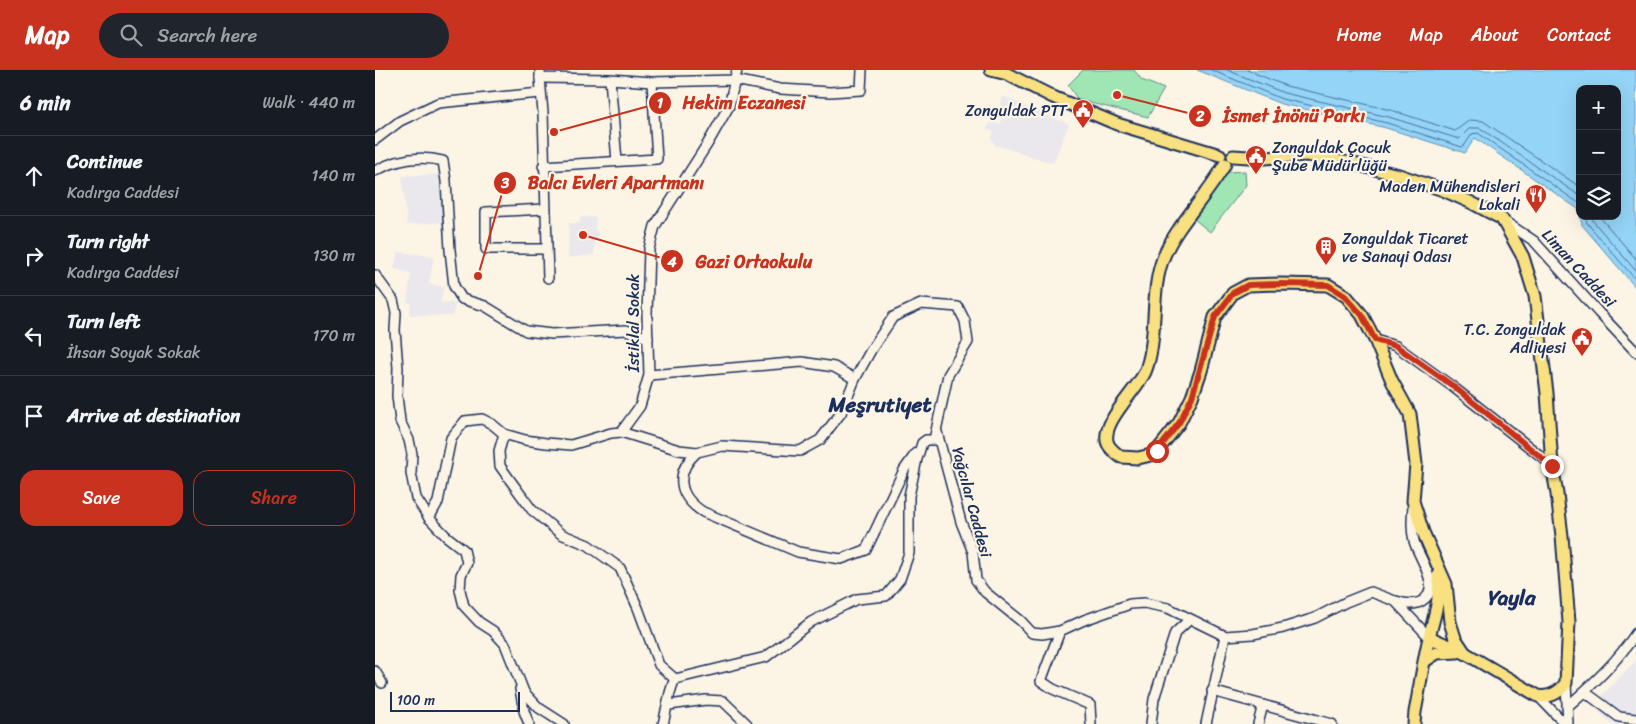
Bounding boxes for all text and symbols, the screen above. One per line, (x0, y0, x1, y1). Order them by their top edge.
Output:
search box (99, 13, 449, 58)
text: Map (25, 14, 69, 56)
text: Search here (157, 19, 257, 52)
text: Home (1337, 19, 1382, 51)
text: Map (1410, 19, 1443, 51)
text: About (1471, 19, 1519, 51)
text: Contact (1547, 19, 1611, 51)
icon: search (117, 21, 145, 49)
text: 6 min (20, 84, 71, 122)
map controls (1576, 85, 1621, 220)
button: + (1576, 85, 1621, 130)
callout: Hekim Eczanesi (647, 86, 816, 119)
text: Hekim Eczanesi (682, 87, 806, 119)
text: Walk · 440 m (262, 88, 355, 117)
text: 1 (657, 90, 664, 116)
place label: Zonguldak PTT (965, 96, 1068, 125)
public building icon: Zonguldak PTT (1071, 98, 1095, 129)
callout: İsmet İnönü Parkı (1187, 100, 1375, 133)
text: İsmet İnönü Parkı (1222, 100, 1365, 132)
text: 2 (1195, 103, 1205, 129)
button: − (1576, 130, 1621, 175)
place label: Zonguldak Çocuk Şube Müdürlüğü (1272, 133, 1391, 180)
public building icon: Zonguldak Çocuk Şube Müdürlüğü (1244, 144, 1268, 175)
text: Continue (67, 145, 143, 178)
text: 140 m (312, 161, 355, 190)
icon: ahead (20, 162, 48, 190)
callout: Balcı Evleri Apartmanı (493, 166, 714, 199)
text: Balcı Evleri Apartmanı (528, 167, 704, 199)
text: 3 (500, 170, 510, 196)
place label: Maden Mühendisleri Lokali (1379, 172, 1521, 219)
button: layers (1576, 175, 1621, 220)
text: Kadırga Caddesi (67, 178, 179, 207)
restaurant icon: Maden Mühendisleri Lokali (1524, 183, 1548, 214)
street label: Liman Caddesi (1534, 222, 1624, 315)
place label: Zonguldak Ticaret ve Sanayi Odası (1342, 224, 1468, 271)
text: Turn right (67, 225, 149, 258)
building icon: Zonguldak Ticaret ve Sanayi Odası (1314, 235, 1338, 266)
text: 130 m (313, 241, 355, 270)
icon: right (20, 242, 48, 270)
callout: Gazi Ortaokulu (660, 245, 822, 278)
text: Gazi Ortaokulu (695, 246, 813, 278)
text: 4 (666, 249, 677, 275)
text: Kadırga Caddesi (67, 258, 179, 287)
street label: İstiklal Sokak (619, 274, 648, 373)
text: Turn left (67, 305, 140, 338)
place label: T.C. Zonguldak Adliyesi (1464, 315, 1567, 362)
text: 170 m (312, 321, 355, 350)
icon: left (20, 322, 48, 350)
public building icon: T.C. Zonguldak Adliyesi (1570, 326, 1594, 357)
text: İhsan Soyak Sokak (67, 338, 200, 367)
district label: Meşrutiyet (827, 386, 932, 424)
text: Arrive at destination (67, 399, 240, 432)
icon: arrive (20, 402, 48, 430)
route start (1146, 440, 1169, 463)
street label: Yağcılar Caddesi (943, 444, 1001, 561)
route end (1541, 455, 1564, 478)
button: Save (20, 470, 183, 526)
button: Share (193, 470, 355, 526)
district label: Yayla (1488, 579, 1537, 617)
text: 100 m (397, 688, 435, 713)
scale bar (390, 689, 520, 712)

